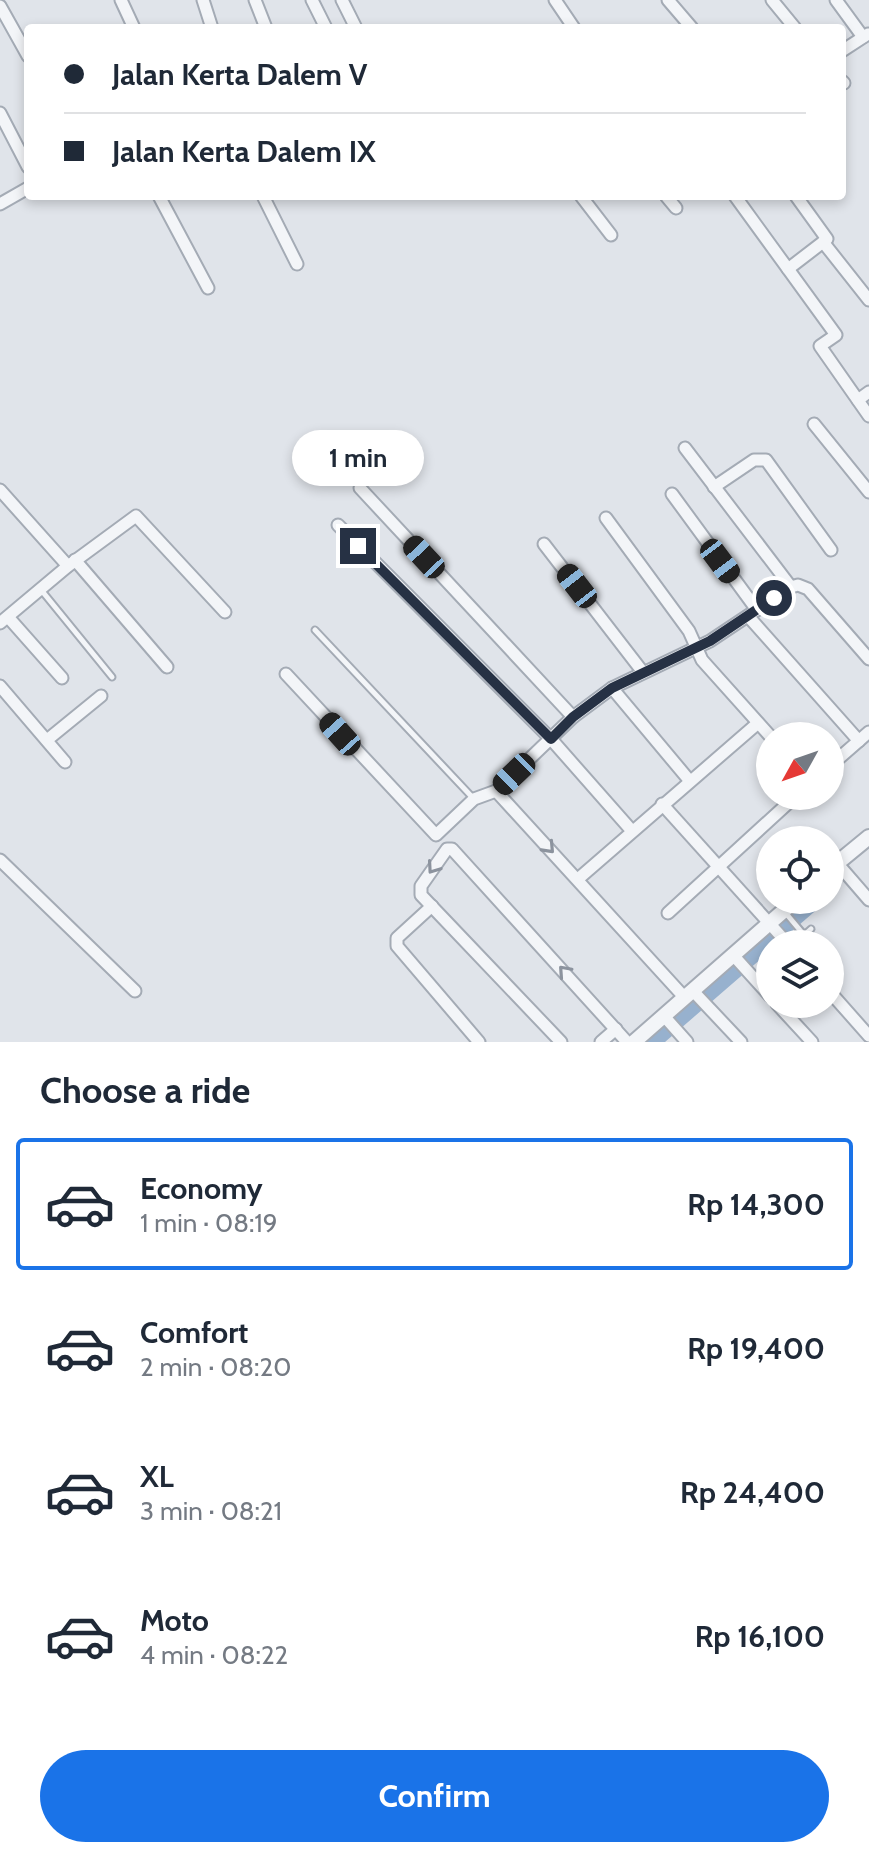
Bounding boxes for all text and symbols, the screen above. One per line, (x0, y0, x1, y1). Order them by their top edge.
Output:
text: Jalan Kerta Dalem V (112, 56, 367, 93)
text: Jalan Kerta Dalem IX (112, 133, 376, 170)
callout: 1 min (292, 430, 424, 486)
text: 1 min (329, 442, 387, 474)
route end (340, 528, 376, 564)
car (399, 531, 449, 583)
car (696, 535, 744, 587)
car (553, 560, 601, 612)
route start (756, 580, 792, 616)
car (315, 708, 365, 760)
north arrow (756, 722, 844, 810)
map controls (756, 722, 844, 1018)
car (488, 749, 540, 799)
button: locate (756, 826, 844, 914)
one-way arrow (540, 839, 554, 854)
one-way arrow (428, 859, 443, 874)
button: layers (756, 930, 844, 1018)
one-way arrow (558, 966, 573, 980)
text: Choose a ride (40, 1068, 250, 1112)
icon: car (44, 1168, 116, 1240)
text: Economy (140, 1170, 263, 1207)
text: Rp 14,300 (687, 1186, 825, 1223)
text: 1 min · 08:19 (140, 1207, 278, 1239)
icon: car (44, 1312, 116, 1384)
text: Comfort (140, 1314, 248, 1351)
text: Rp 19,400 (687, 1330, 825, 1367)
text: 2 min · 08:20 (140, 1351, 291, 1383)
icon: car (44, 1456, 116, 1528)
text: XL (140, 1458, 174, 1495)
text: Rp 24,400 (680, 1474, 825, 1511)
text: 3 min · 08:21 (140, 1495, 282, 1527)
icon: car (44, 1600, 116, 1672)
text: Moto (140, 1602, 209, 1639)
text: Rp 16,100 (695, 1618, 825, 1655)
text: 4 min · 08:22 (140, 1639, 288, 1671)
button: Confirm (40, 1750, 829, 1842)

